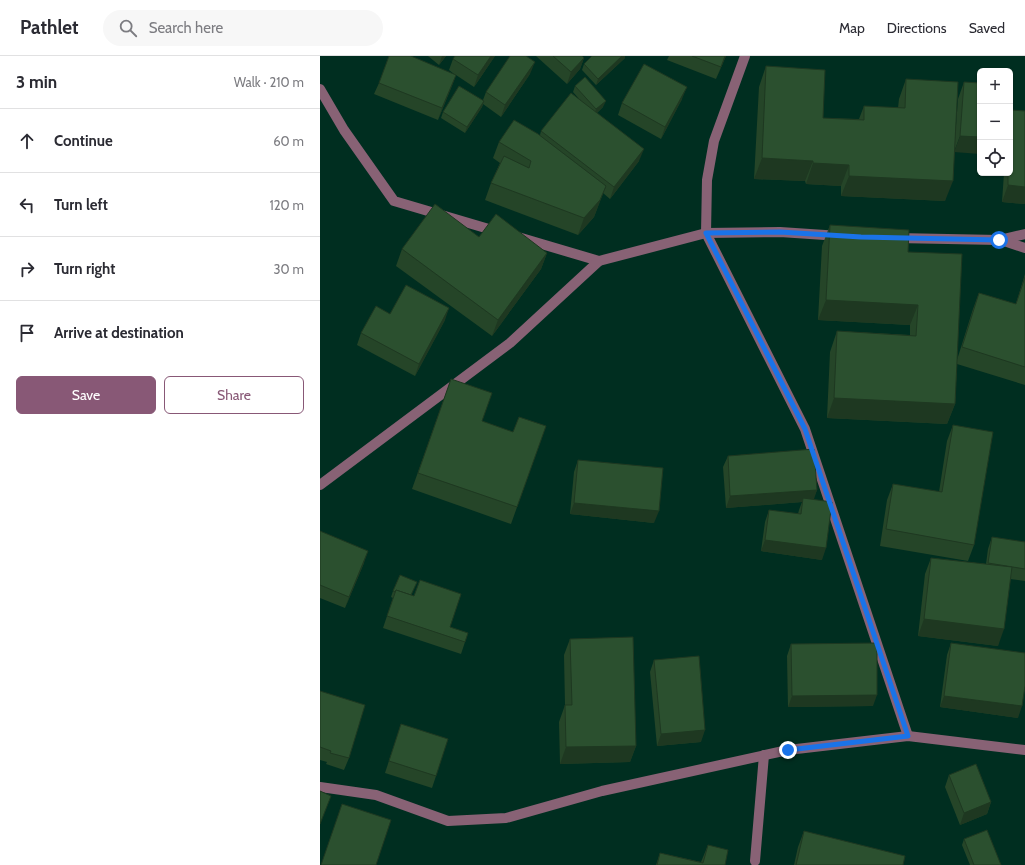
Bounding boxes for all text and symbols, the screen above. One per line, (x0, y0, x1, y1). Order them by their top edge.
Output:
search box (103, 10, 383, 46)
text: Pathlet (20, 16, 79, 39)
icon: search (117, 17, 139, 39)
text: Search here (149, 19, 223, 37)
text: Map (839, 19, 865, 37)
text: Directions (887, 19, 947, 37)
text: Saved (969, 19, 1005, 37)
map controls (977, 68, 1013, 176)
button: + (977, 68, 1013, 104)
text: 3 min (16, 72, 57, 92)
text: Walk · 210 m (234, 74, 304, 90)
button: − (977, 104, 1013, 140)
icon: ahead (16, 130, 38, 152)
text: Continue (54, 132, 113, 150)
text: 60 m (273, 133, 304, 149)
button: locate (977, 140, 1013, 176)
icon: left (16, 194, 38, 216)
text: Turn left (54, 196, 108, 214)
text: 120 m (270, 197, 304, 213)
route start (990, 231, 1008, 249)
icon: right (16, 258, 38, 280)
text: Turn right (54, 260, 115, 278)
text: 30 m (274, 261, 304, 277)
icon: arrive (16, 322, 38, 344)
text: Arrive at destination (54, 324, 184, 342)
button: Save (16, 376, 156, 414)
button: Share (164, 376, 304, 414)
route end (779, 741, 797, 759)

